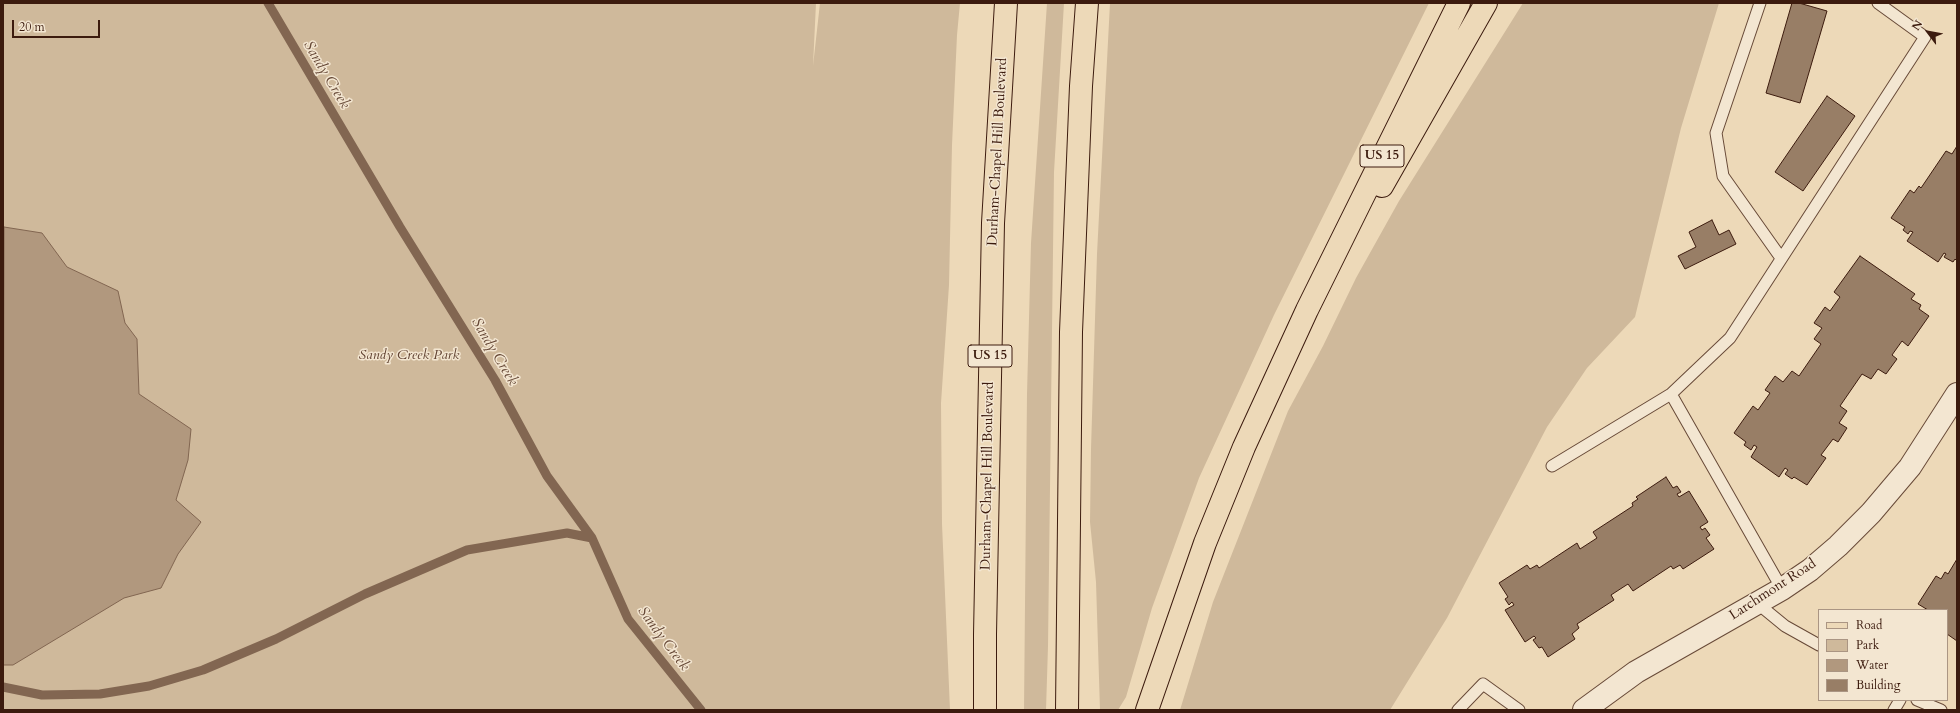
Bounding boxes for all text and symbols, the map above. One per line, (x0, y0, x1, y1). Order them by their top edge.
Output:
scale bar (14, 12, 102, 38)
north arrow (1908, 12, 1948, 52)
text: N (1909, 17, 1926, 33)
text: 20 m (19, 19, 45, 35)
water label: Sandy Creek (299, 38, 353, 112)
street label: Durham-Chapel Hill Boulevard (985, 57, 1011, 247)
road number: US 15 (1360, 145, 1404, 167)
water label: Sandy Creek (467, 315, 521, 389)
road number: US 15 (968, 345, 1012, 367)
park label: Sandy Creek Park (359, 348, 459, 364)
street label: Durham-Chapel Hill Boulevard (978, 382, 998, 570)
street label: Larchmont Road (1726, 556, 1820, 624)
water label: Sandy Creek (633, 603, 693, 675)
legend (1818, 609, 1948, 701)
text: Road (1856, 617, 1882, 633)
text: Park (1856, 637, 1879, 653)
text: Water (1856, 657, 1888, 673)
text: Building (1856, 677, 1900, 693)

